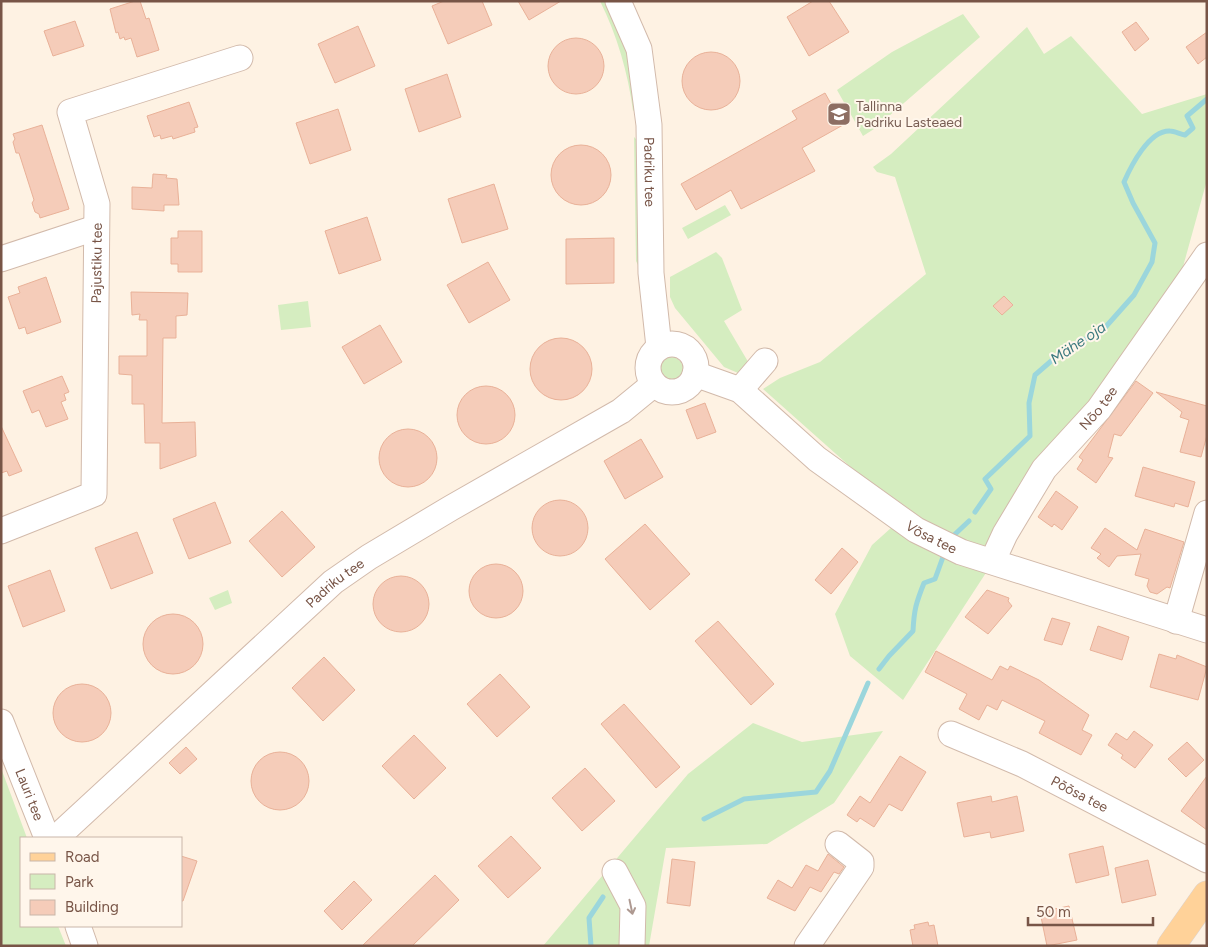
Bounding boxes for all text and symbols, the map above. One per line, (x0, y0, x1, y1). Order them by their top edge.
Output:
place label: Tallinna Padriku Lasteaed (856, 98, 962, 131)
school or university icon: Tallinna Padriku Lasteaed (826, 101, 852, 127)
street label: Padriku tee (640, 137, 658, 207)
street label: Pajustiku tee (88, 222, 106, 303)
water label: Mähe oja (1047, 318, 1109, 368)
street label: Nõo tee (1076, 383, 1121, 434)
street label: Võsa tee (902, 517, 960, 558)
street label: Padriku tee (302, 555, 368, 612)
street label: Lauri tee (11, 766, 47, 823)
street label: Põõsa tee (1048, 773, 1111, 816)
legend (20, 837, 182, 927)
text: Road (65, 848, 100, 866)
text: Park (65, 873, 94, 891)
scale bar (1028, 894, 1153, 926)
text: Building (65, 898, 119, 916)
one-way arrow (627, 899, 636, 915)
text: 50 m (1036, 903, 1071, 921)

